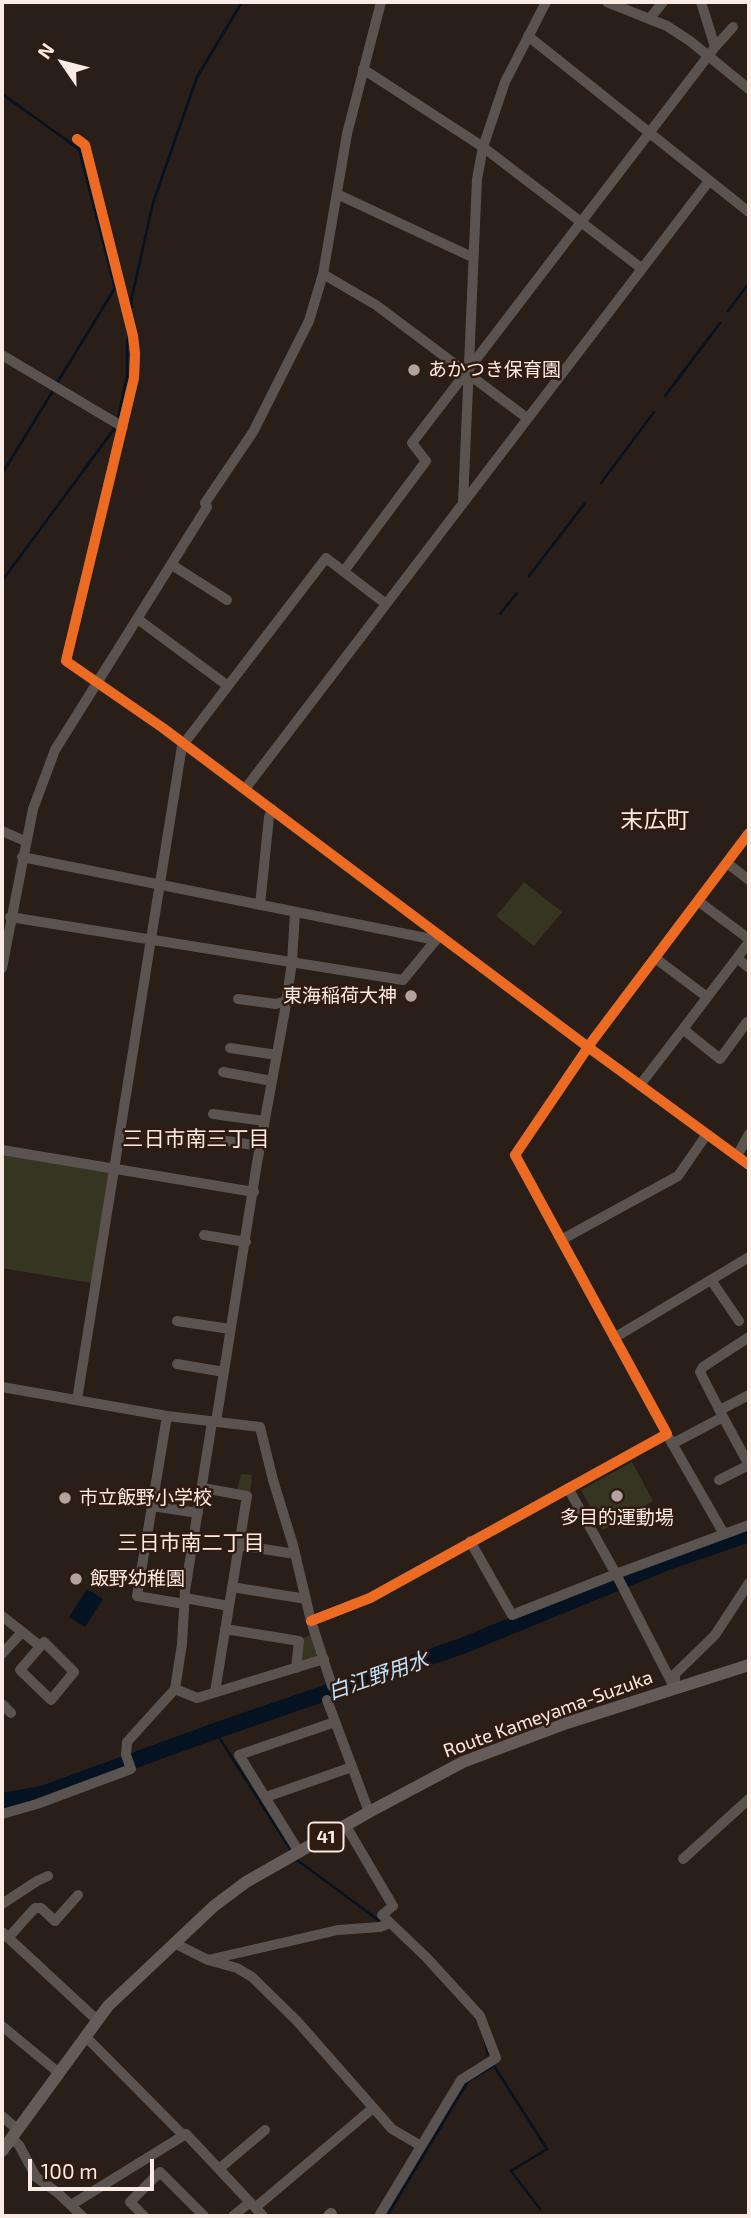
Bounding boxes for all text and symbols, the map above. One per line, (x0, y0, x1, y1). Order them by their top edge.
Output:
north arrow (28, 28, 98, 98)
text: N (32, 38, 59, 63)
place label: あかつき保育園 (428, 359, 561, 381)
marker: あかつき保育園 (406, 362, 422, 378)
district label: 末広町 (621, 806, 689, 834)
place label: 東海稲荷大神 (283, 985, 397, 1007)
marker: 東海稲荷大神 (403, 988, 419, 1004)
district label: 三日市南三丁目 (123, 1126, 269, 1152)
place label: 市立飯野小学校 (79, 1487, 212, 1509)
marker: 多目的運動場 (609, 1488, 625, 1504)
marker: 市立飯野小学校 (57, 1490, 73, 1506)
place label: 多目的運動場 (560, 1507, 674, 1529)
district label: 三日市南二丁目 (118, 1530, 264, 1556)
place label: 飯野幼稚園 (90, 1568, 185, 1590)
marker: 飯野幼稚園 (68, 1571, 84, 1587)
water label: 白江野用水 (324, 1647, 432, 1705)
street label: Route Kameyama-Suzuka (440, 1665, 656, 1763)
road number: 41 (308, 1823, 344, 1852)
scale bar (32, 2144, 158, 2188)
text: 100 m (41, 2158, 98, 2183)

